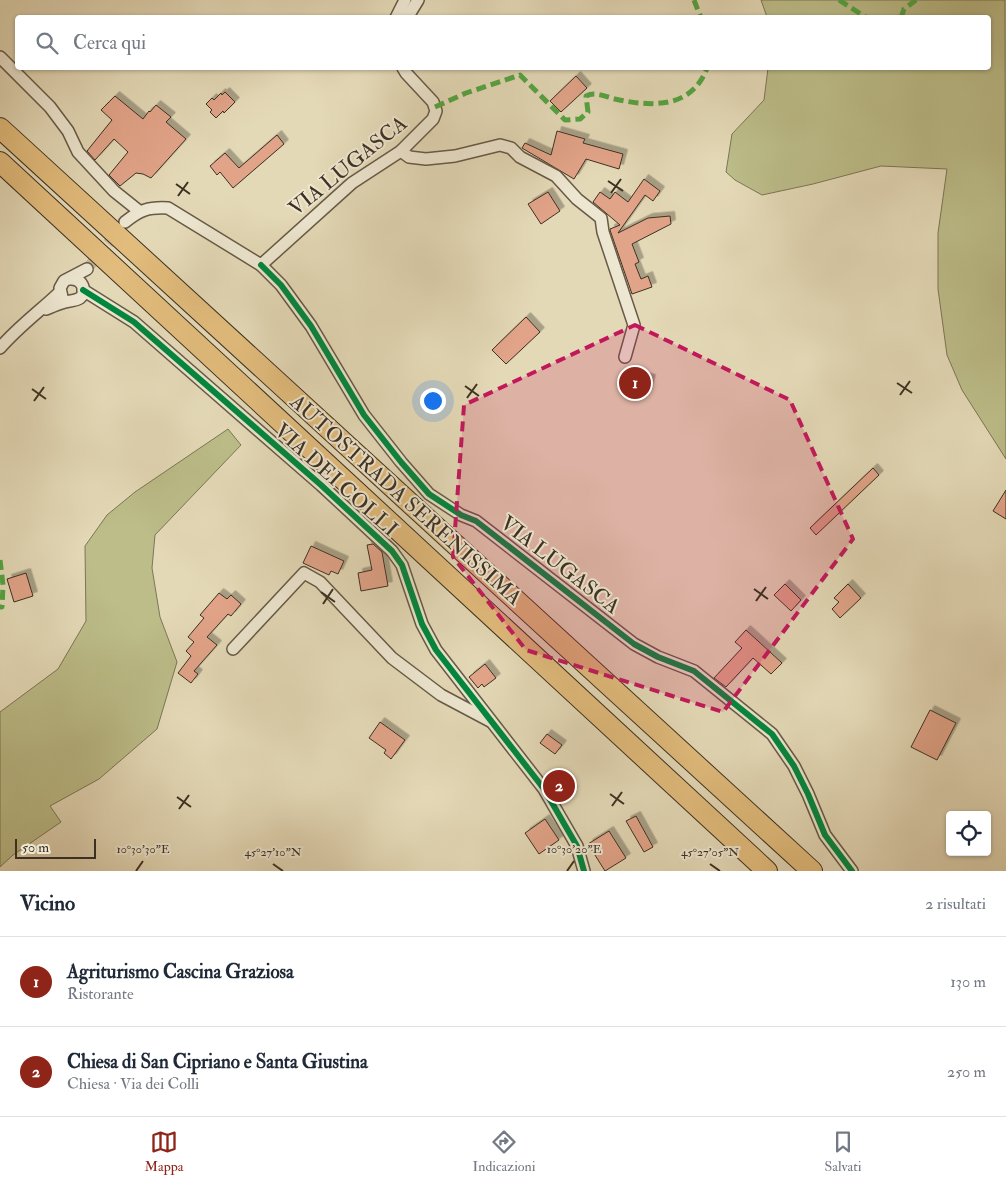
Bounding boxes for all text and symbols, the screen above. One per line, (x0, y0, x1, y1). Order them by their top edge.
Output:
search box (15, 15, 991, 70)
icon: search (33, 29, 61, 57)
text: Cerca qui (73, 31, 146, 55)
street label: VIA LUGASCA (283, 110, 413, 222)
pin: 1 (619, 364, 651, 402)
street label: AUTOSTRADA SERENISSIMA (284, 388, 528, 611)
your location (420, 388, 446, 414)
street label: VIA DEI COLLI (269, 417, 403, 543)
street label: VIA LUGASCA (495, 510, 625, 620)
pin: 2 (543, 767, 575, 805)
map controls (946, 811, 991, 856)
button: locate (946, 811, 991, 856)
scale bar (15, 836, 96, 859)
text: 50 m (22, 839, 49, 856)
text: 10°30'30"E (116, 842, 170, 857)
text: 10°30'20"E (547, 842, 602, 857)
text: 45°27'10"N (245, 845, 302, 860)
text: 45°27'05"N (681, 845, 739, 860)
text: Vicino (20, 890, 75, 917)
text: 2 risultati (925, 894, 986, 914)
text: Agriturismo Cascina Graziosa (67, 960, 294, 984)
text: 1 (33, 972, 39, 992)
text: 130 m (950, 972, 986, 992)
text: Ristorante (67, 984, 134, 1004)
text: Chiesa di San Cipriano e Santa Giustina (67, 1050, 368, 1074)
text: 2 (32, 1062, 40, 1082)
text: 250 m (947, 1062, 986, 1082)
text: Chiesa · Via dei Colli (67, 1074, 199, 1094)
tab: Mappa (144, 1128, 184, 1175)
tab: Indicazioni (473, 1128, 535, 1175)
tab: Salvati (824, 1128, 862, 1175)

